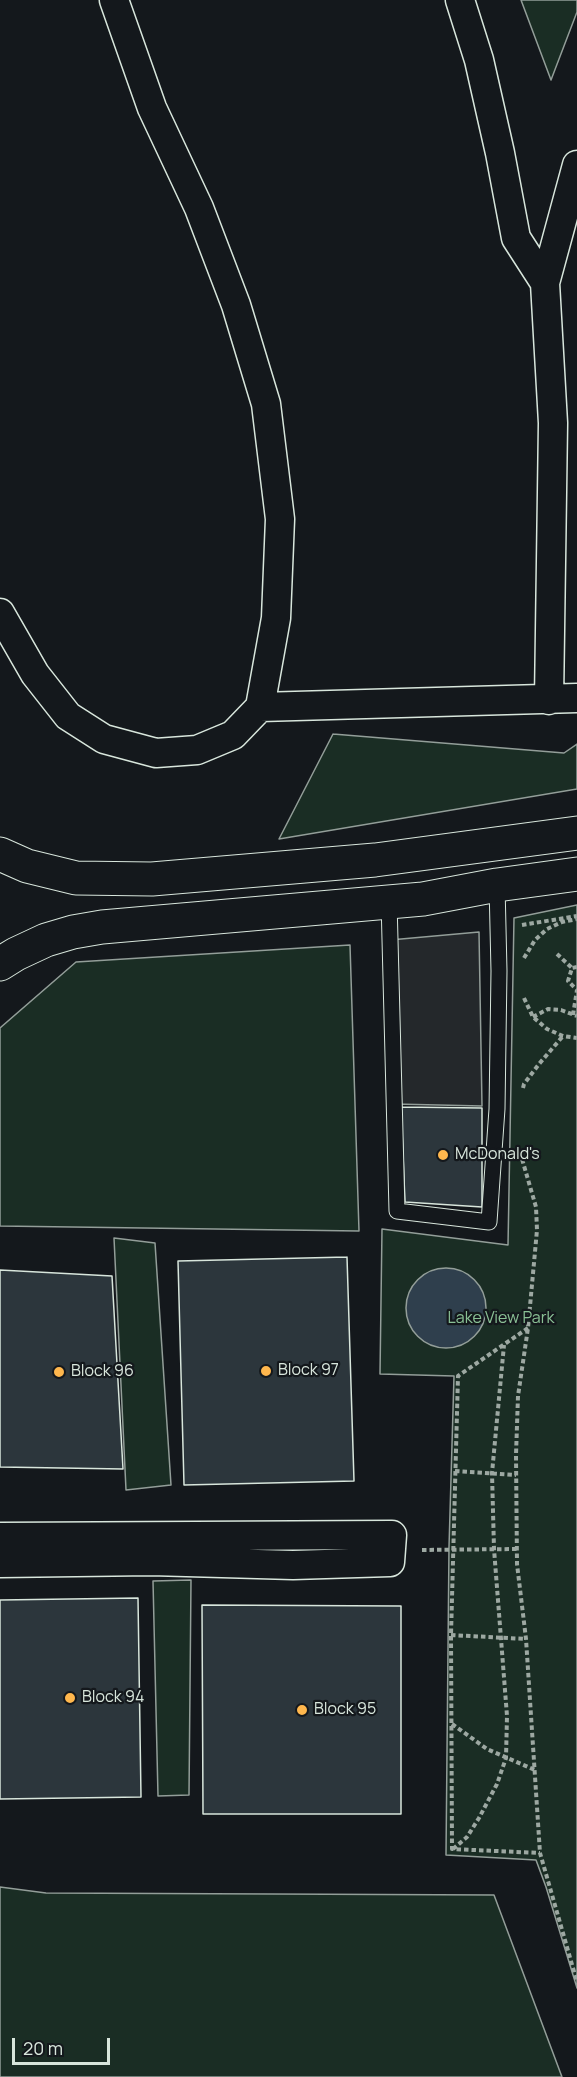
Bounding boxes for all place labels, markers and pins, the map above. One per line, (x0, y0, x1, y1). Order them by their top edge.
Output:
place label: McDonald's (455, 1145, 540, 1165)
marker: McDonald's (436, 1148, 450, 1162)
place label: Block 97 (278, 1361, 339, 1381)
place label: Block 96 (71, 1362, 134, 1382)
marker: Block 97 (259, 1364, 273, 1378)
marker: Block 96 (52, 1365, 66, 1379)
place label: Block 94 (82, 1688, 144, 1708)
marker: Block 94 (63, 1691, 77, 1705)
place label: Block 95 (314, 1700, 376, 1720)
marker: Block 95 (295, 1703, 309, 1717)

